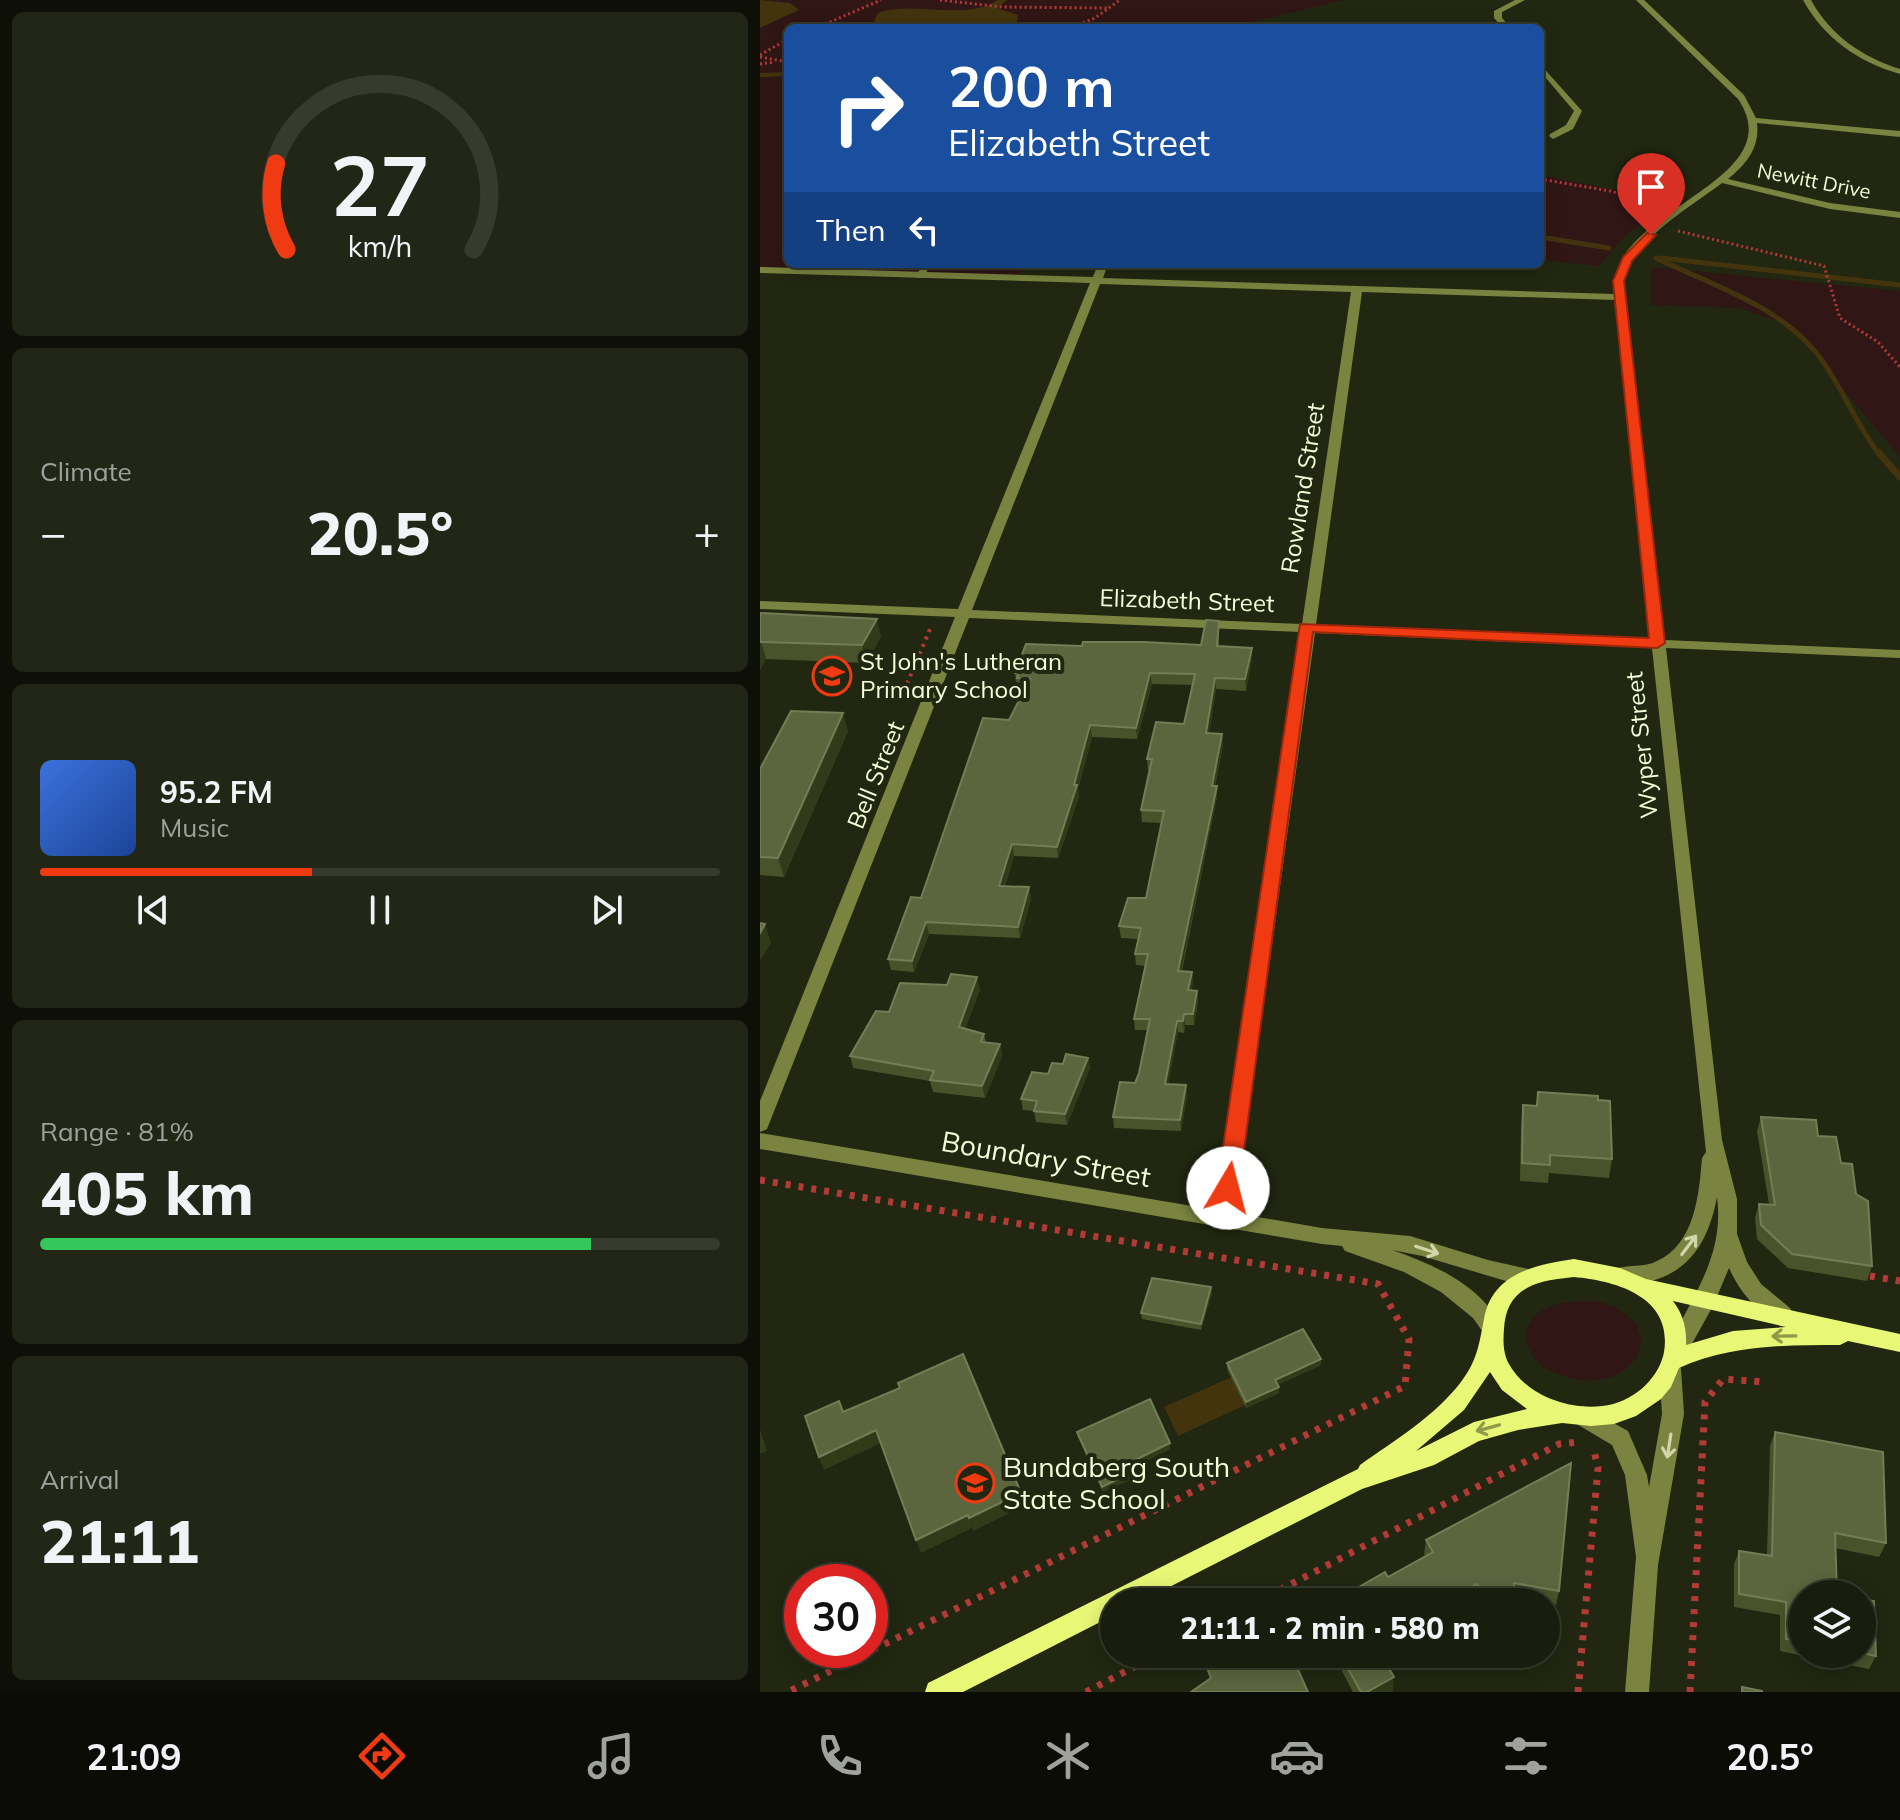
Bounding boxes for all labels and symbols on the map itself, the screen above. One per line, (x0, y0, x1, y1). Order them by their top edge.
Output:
pin (1617, 153, 1685, 235)
street label: Newitt Drive (1755, 157, 1873, 204)
street label: Rowland Street (1274, 401, 1330, 575)
street label: Elizabeth Street (1099, 582, 1275, 618)
place label: St John's Lutheran Primary School (860, 646, 1062, 704)
school or university icon: St John's Lutheran Primary School (811, 655, 853, 697)
street label: Wyper Street (1618, 670, 1664, 820)
street label: Bell Street (840, 716, 910, 833)
street label: Boundary Street (939, 1123, 1154, 1194)
position arrow (1186, 1146, 1270, 1230)
one-way arrow (1681, 1234, 1697, 1256)
one-way arrow (1414, 1244, 1439, 1258)
one-way arrow (1771, 1329, 1798, 1344)
one-way arrow (1476, 1422, 1502, 1437)
one-way arrow (1660, 1433, 1675, 1458)
place label: Bundaberg South State School (1003, 1449, 1230, 1516)
school or university icon: Bundaberg South State School (954, 1462, 996, 1504)
speed limit sign: 30 (784, 1564, 888, 1668)

